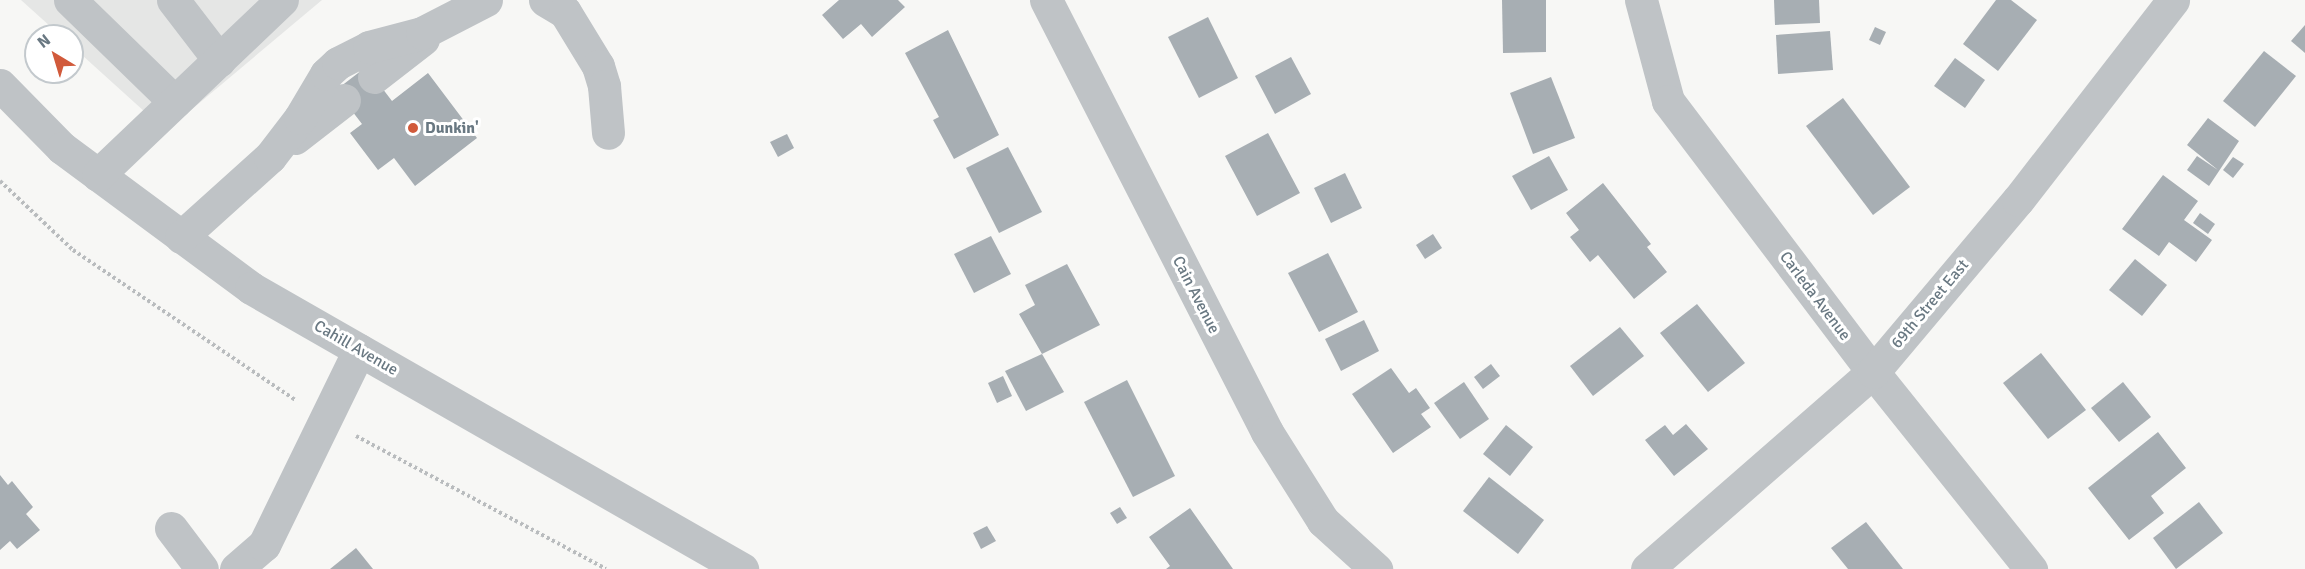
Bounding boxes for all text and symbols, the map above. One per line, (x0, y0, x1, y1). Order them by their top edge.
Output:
north arrow (24, 24, 84, 84)
text: N (34, 30, 55, 53)
place label: Dunkin' (425, 118, 479, 138)
marker: Dunkin' (406, 121, 420, 135)
street label: Carleda Avenue (1775, 248, 1855, 344)
street label: Cain Avenue (1168, 253, 1224, 337)
street label: 69th Street East (1887, 256, 1973, 352)
street label: Cahill Avenue (311, 316, 401, 380)

